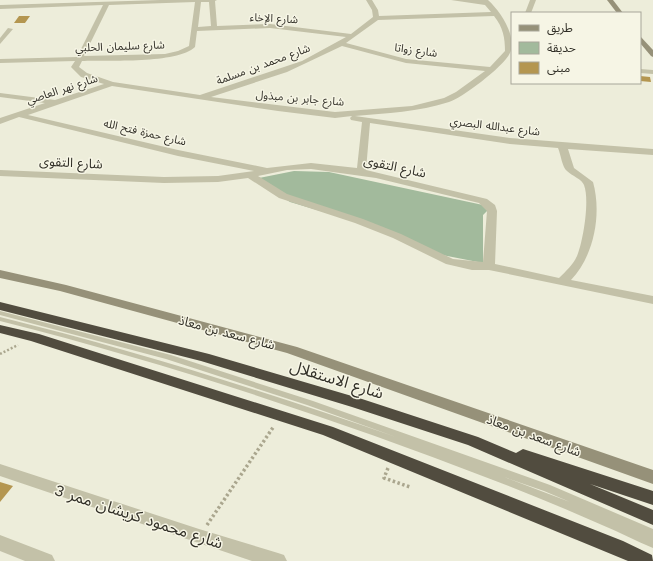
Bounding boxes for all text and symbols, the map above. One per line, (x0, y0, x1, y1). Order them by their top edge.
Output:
street label: شارع الإخاء (249, 11, 299, 27)
legend (511, 12, 641, 84)
text: طريق (547, 21, 573, 36)
street label: شارع سليمان الحلبي (75, 38, 166, 57)
street label: شارع محمد بن مسلمة (215, 41, 313, 88)
street label: شارع زواتا (393, 41, 439, 61)
text: حديقة (547, 41, 576, 55)
text: مبنى (547, 61, 570, 75)
street label: شارع نهر العاصي (25, 72, 101, 110)
street label: شارع جابر بن مبذول (255, 88, 345, 110)
street label: شارع عبدالله البصري (449, 115, 541, 141)
street label: شارع حمزة فتح الله (102, 117, 188, 149)
street label: شارع التقوى (39, 153, 103, 175)
street label: شارع التقوى (362, 153, 428, 183)
street label: شارع سعد بن معاذ (176, 312, 277, 355)
street label: شارع الاستقلال (287, 356, 386, 406)
street label: شارع سعد بن معاذ (484, 411, 583, 462)
street label: شارع محمود كريشان ممر 3 (51, 480, 225, 556)

